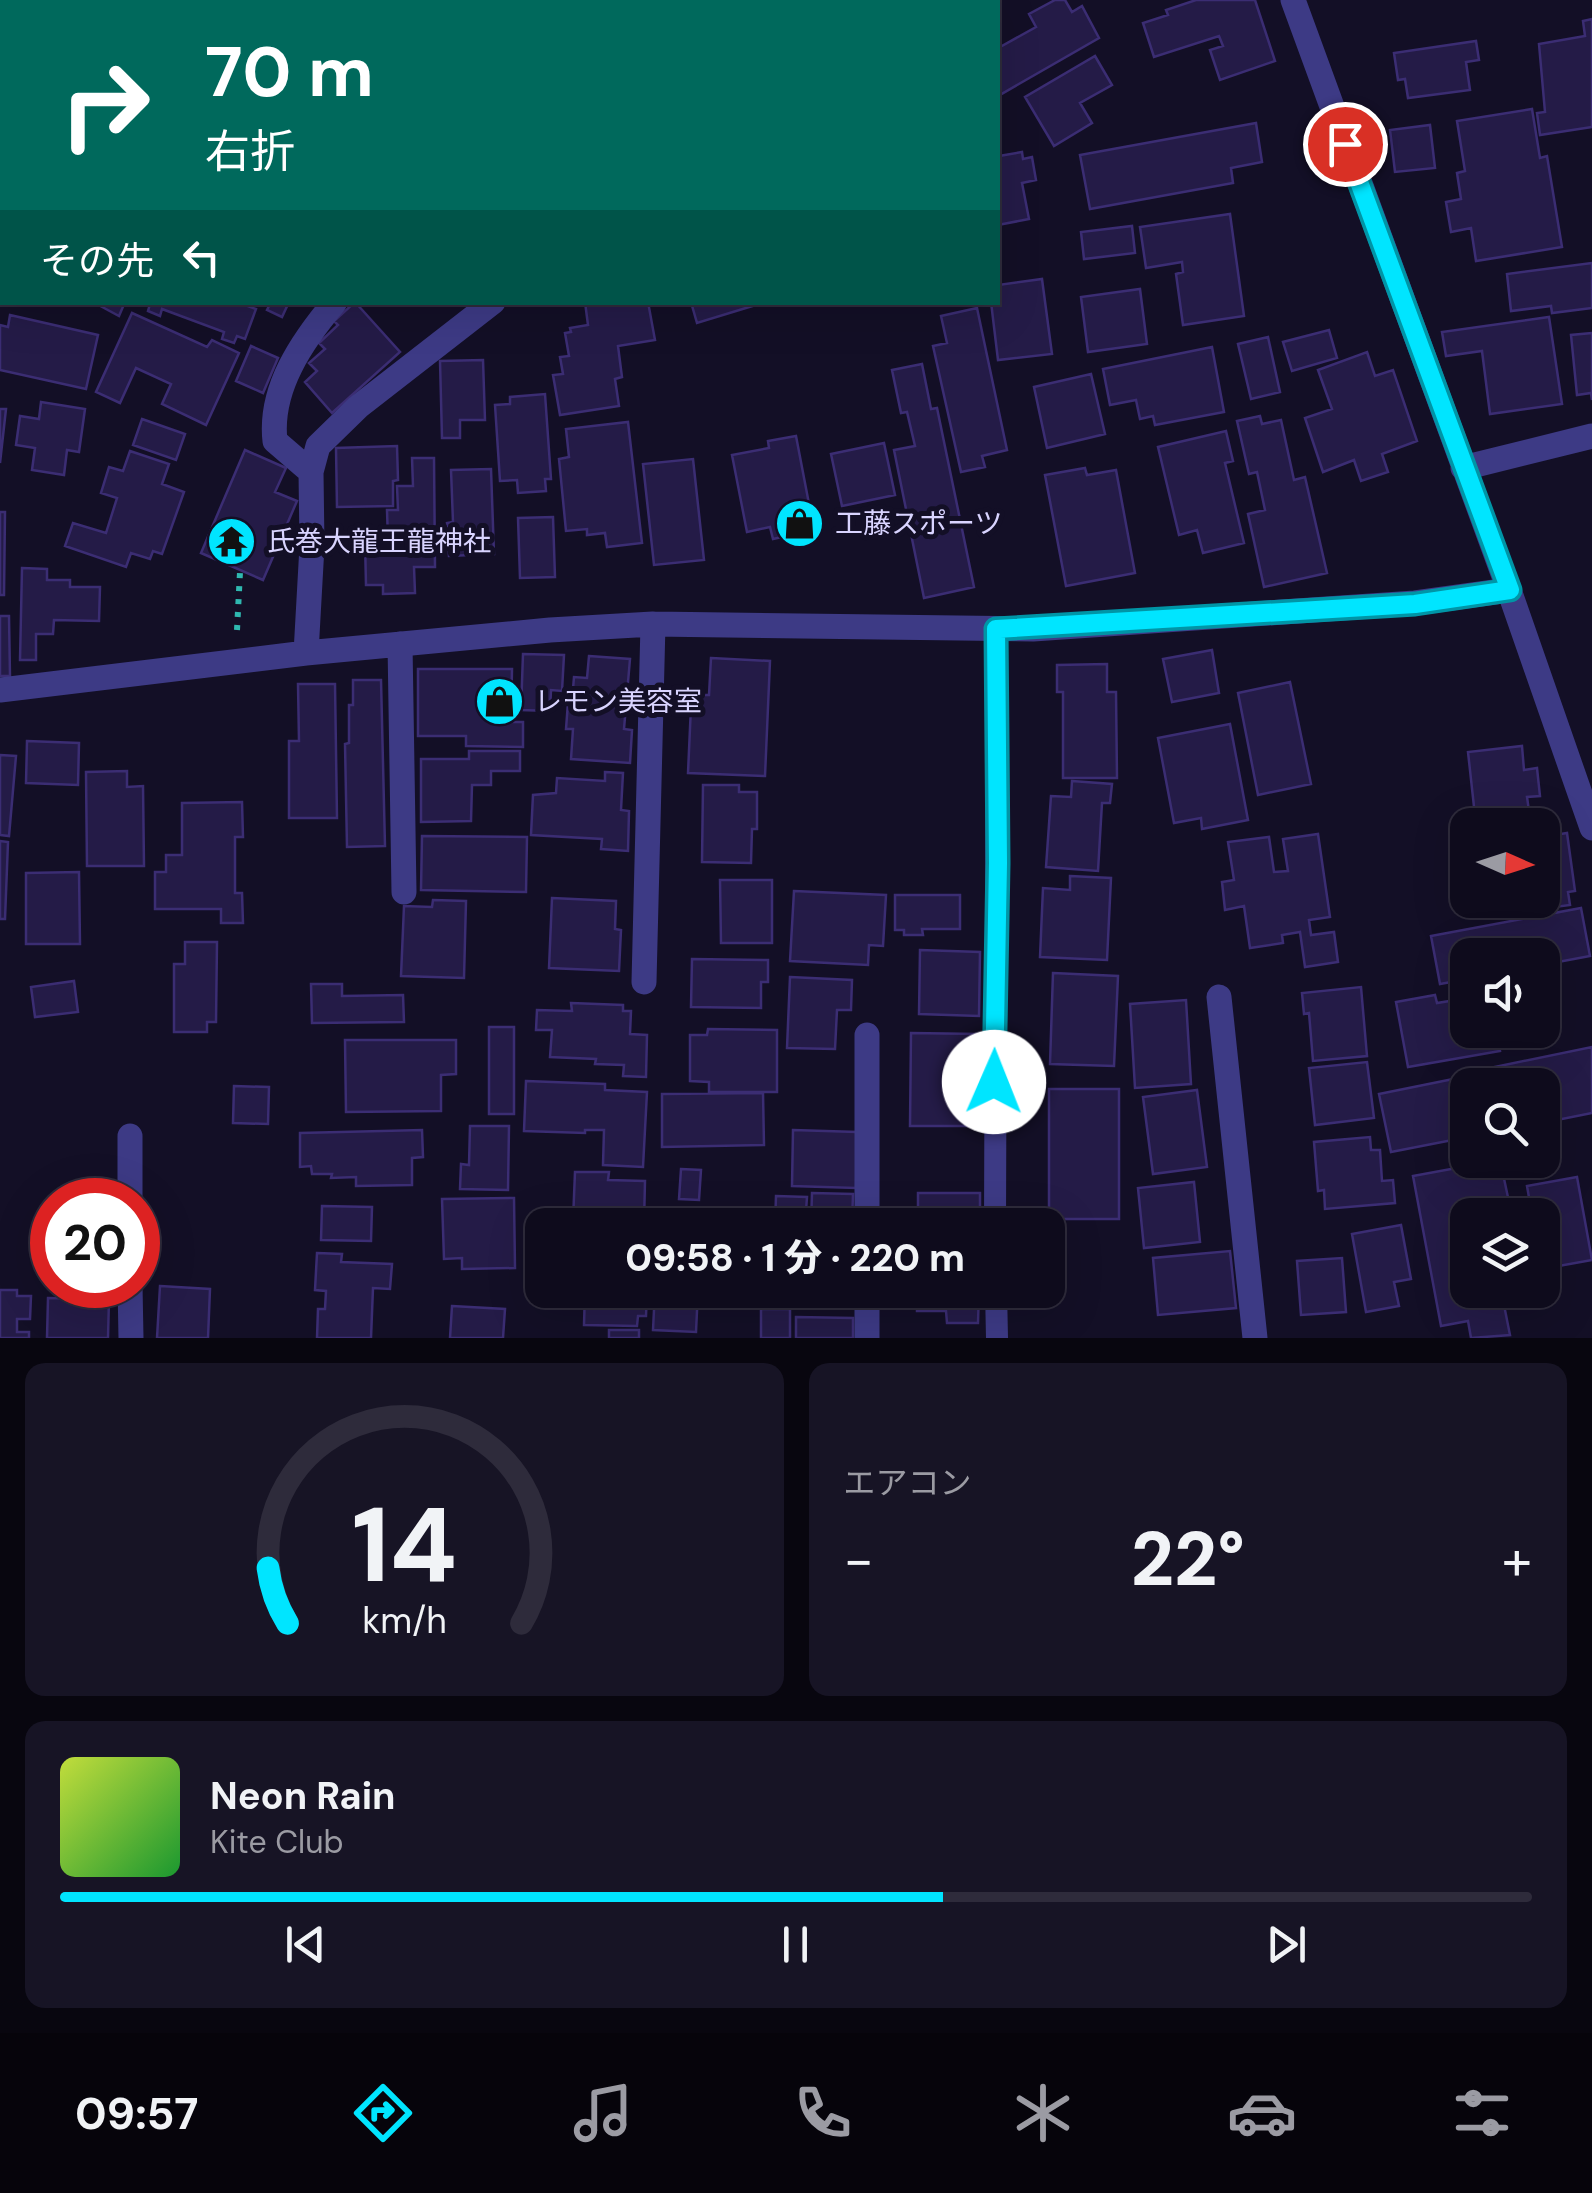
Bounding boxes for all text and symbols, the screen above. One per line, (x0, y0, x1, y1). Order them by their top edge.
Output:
text: 70 m (205, 27, 374, 118)
icon: right (40, 40, 170, 170)
pin (1303, 102, 1388, 187)
icon: arrive (1318, 117, 1373, 172)
text: 右折 (205, 122, 295, 181)
icon: left (174, 230, 229, 285)
text: その先 (40, 236, 154, 286)
shop icon: 工藤スポーツ (774, 497, 826, 549)
place label: 工藤スポーツ (835, 505, 1002, 542)
temple icon: 氏巻大龍王龍神社 (206, 515, 258, 567)
place label: 氏巻大龍王龍神社 (267, 523, 491, 560)
shop icon: レモン美容室 (473, 675, 525, 727)
place label: レモン美容室 (534, 683, 702, 720)
north arrow (1450, 808, 1560, 918)
map controls (1450, 808, 1560, 1308)
button: sound (1450, 938, 1560, 1048)
position arrow (942, 1030, 1046, 1134)
button: search (1450, 1068, 1560, 1178)
speed limit sign: 20 (30, 1178, 160, 1308)
button: layers (1450, 1198, 1560, 1308)
text: 09:58 · 1 分 · 220 m (625, 1233, 965, 1283)
text: エアコン (844, 1462, 972, 1504)
text: 14 (352, 1478, 457, 1613)
text: 22° (1131, 1511, 1245, 1608)
text: − (844, 1524, 874, 1596)
text: + (1502, 1524, 1532, 1596)
text: km/h (362, 1598, 446, 1644)
text: Neon Rain (210, 1771, 395, 1821)
text: Kite Club (210, 1821, 344, 1863)
icon: previous (278, 1917, 333, 1972)
icon: pause (768, 1917, 823, 1972)
icon: next (1259, 1917, 1314, 1972)
icon: directions (348, 2078, 418, 2148)
icon: music (568, 2078, 638, 2148)
icon: phone (788, 2078, 858, 2148)
icon: climate (1008, 2078, 1078, 2148)
icon: car (1227, 2078, 1297, 2148)
icon: filters (1447, 2078, 1517, 2148)
text: 09:57 (75, 2084, 198, 2143)

